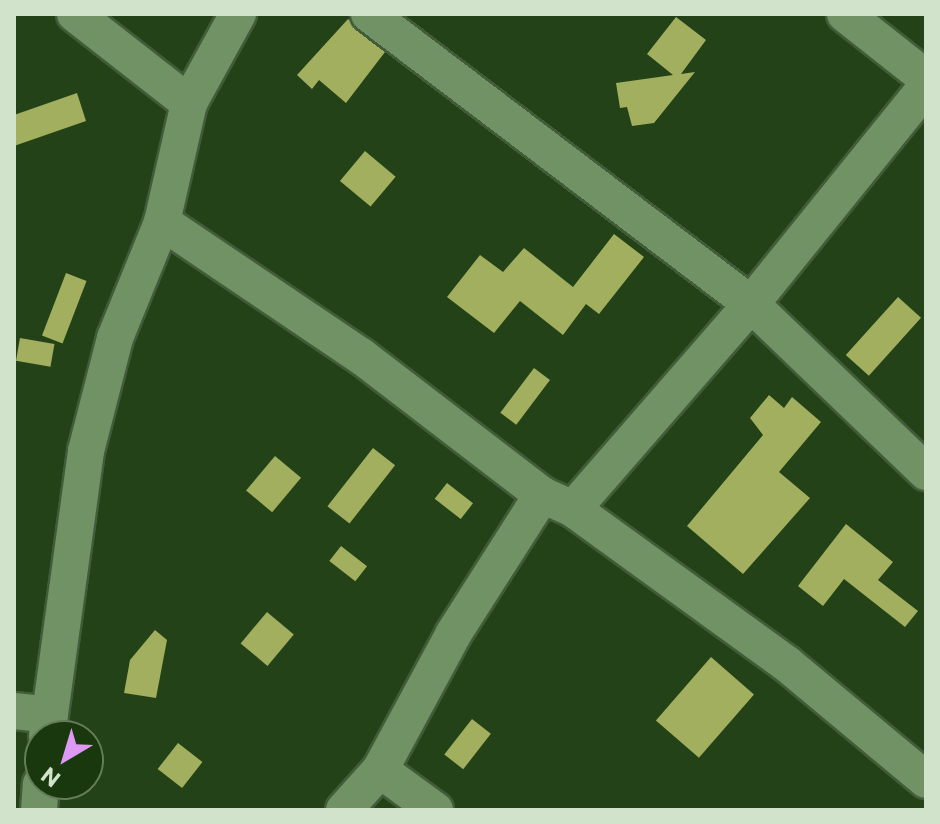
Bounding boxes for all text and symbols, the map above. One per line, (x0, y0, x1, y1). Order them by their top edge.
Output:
north arrow (24, 720, 104, 800)
text: N (35, 762, 65, 793)

